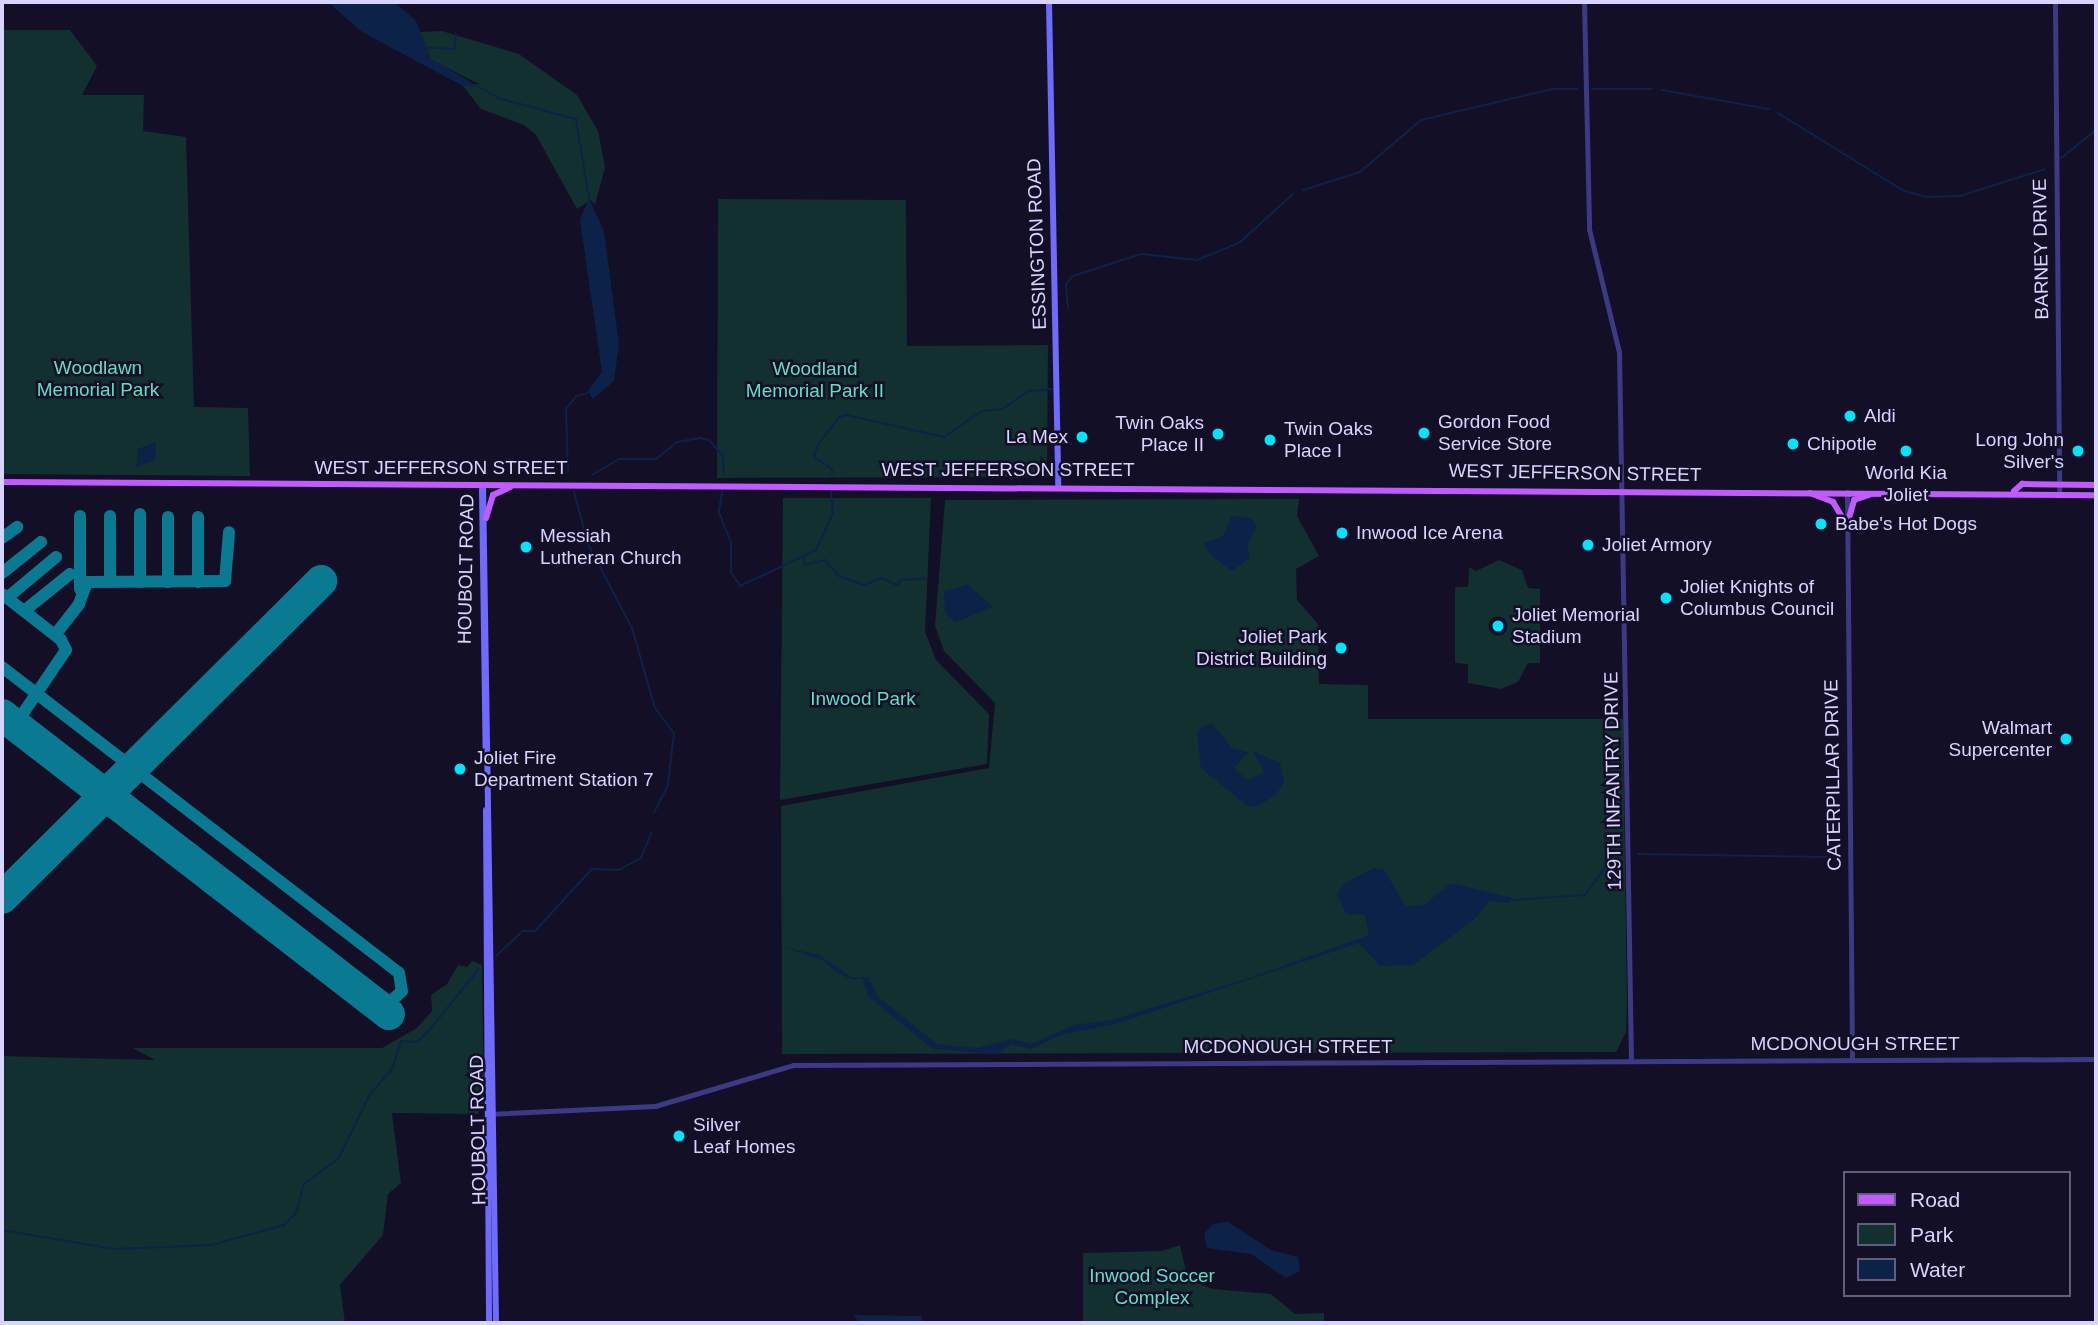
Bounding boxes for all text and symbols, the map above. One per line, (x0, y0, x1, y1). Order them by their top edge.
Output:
street label: ESSINGTON ROAD (1023, 158, 1051, 330)
street label: BARNEY DRIVE (2028, 178, 2054, 320)
park label: Woodlawn Memorial Park (37, 357, 159, 401)
park label: Woodland Memorial Park II (746, 358, 884, 402)
place label: Aldi (1864, 405, 1896, 427)
marker: Aldi (1842, 408, 1858, 424)
place label: Gordon Food Service Store (1438, 411, 1552, 455)
place label: Twin Oaks Place II (1115, 412, 1204, 456)
place label: Twin Oaks Place I (1284, 418, 1373, 462)
marker: Gordon Food Service Store (1416, 425, 1432, 441)
place label: La Mex (1006, 426, 1068, 448)
marker: Twin Oaks Place II (1210, 426, 1226, 442)
marker: La Mex (1074, 429, 1090, 445)
place label: Long John Silver's (1975, 429, 2064, 473)
marker: Twin Oaks Place I (1262, 432, 1278, 448)
place label: Chipotle (1807, 433, 1877, 455)
marker: Chipotle (1785, 436, 1801, 452)
marker: World Kia Joliet (1898, 443, 1914, 459)
marker: Long John Silver's (2070, 443, 2086, 459)
street label: WEST JEFFERSON STREET (314, 457, 568, 479)
street label: WEST JEFFERSON STREET (881, 459, 1135, 481)
street label: WEST JEFFERSON STREET (1448, 459, 1702, 487)
place label: World Kia Joliet (1865, 462, 1947, 506)
street label: HOUBOLT ROAD (453, 494, 479, 644)
place label: Babe's Hot Dogs (1835, 513, 1977, 535)
marker: Babe's Hot Dogs (1813, 516, 1829, 532)
place label: Inwood Ice Arena (1356, 522, 1504, 544)
place label: Messiah Lutheran Church (540, 525, 682, 569)
marker: Inwood Ice Arena (1334, 525, 1350, 541)
place label: Joliet Armory (1602, 534, 1713, 556)
marker: Joliet Armory (1580, 537, 1596, 553)
marker: Messiah Lutheran Church (518, 539, 534, 555)
place label: Joliet Knights of Columbus Council (1680, 576, 1834, 620)
marker: Joliet Knights of Columbus Council (1658, 590, 1674, 606)
place label: Joliet Memorial Stadium (1512, 604, 1640, 648)
marker: Joliet Memorial Stadium (1490, 618, 1506, 634)
place label: Joliet Park District Building (1196, 626, 1327, 670)
marker: Joliet Park District Building (1333, 640, 1349, 656)
street label: 129TH INFANTRY DRIVE (1600, 671, 1626, 891)
street label: CATERPILLAR DRIVE (1820, 679, 1846, 871)
park label: Inwood Park (810, 688, 916, 710)
place label: Walmart Supercenter (1948, 717, 2052, 761)
marker: Walmart Supercenter (2058, 731, 2074, 747)
place label: Joliet Fire Department Station 7 (474, 747, 654, 791)
marker: Joliet Fire Department Station 7 (452, 761, 468, 777)
street label: MCDONOUGH STREET (1750, 1033, 1960, 1055)
street label: MCDONOUGH STREET (1184, 1036, 1392, 1058)
street label: HOUBOLT ROAD (465, 1055, 491, 1205)
place label: Silver Leaf Homes (693, 1114, 795, 1158)
marker: Silver Leaf Homes (671, 1128, 687, 1144)
legend (1842, 1171, 2070, 1297)
text: Road (1910, 1188, 1960, 1211)
text: Park (1910, 1223, 1953, 1246)
text: Water (1910, 1258, 1965, 1281)
park label: Inwood Soccer Complex (1089, 1265, 1215, 1309)

